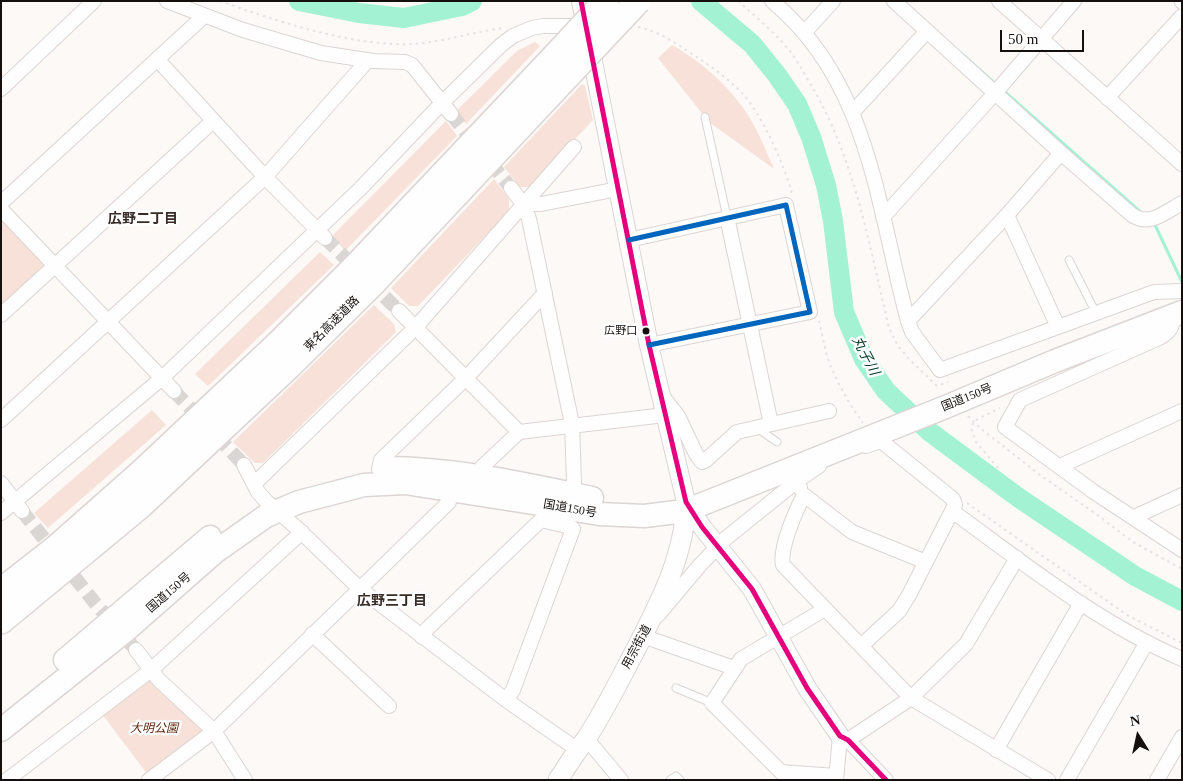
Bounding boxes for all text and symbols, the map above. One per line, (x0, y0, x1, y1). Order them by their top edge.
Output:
scale bar (1003, 20, 1087, 52)
text: 50 m (1008, 31, 1038, 47)
district label: 広野二丁目 (108, 211, 178, 227)
street label: 東名高速道路 (301, 293, 363, 355)
place label: 広野口 (604, 324, 637, 338)
marker: 広野口 (641, 326, 651, 336)
water label: 丸子川 (848, 334, 882, 378)
street label: 国道150号 (939, 381, 995, 415)
street label: 国道150号 (542, 497, 598, 521)
street label: 国道150号 (144, 570, 194, 616)
district label: 広野三丁目 (357, 593, 427, 609)
street label: 用宗街道 (619, 622, 655, 672)
north arrow (1113, 711, 1163, 761)
text: N (1129, 712, 1142, 729)
park label: 大明公園 (130, 722, 178, 736)

